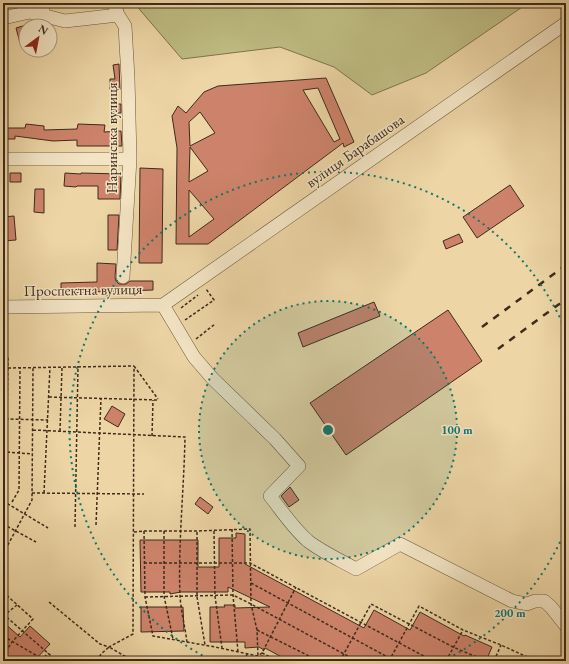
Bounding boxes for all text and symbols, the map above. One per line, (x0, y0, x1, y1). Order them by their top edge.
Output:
north arrow (18, 18, 58, 58)
text: N (36, 21, 51, 38)
street label: Наринська вулиця (102, 82, 121, 194)
street label: вулиця Барабашова (302, 110, 408, 192)
street label: Проспектна вулиця (23, 279, 143, 300)
text: 100 m (441, 422, 473, 438)
centre of rings (321, 423, 335, 437)
text: 200 m (494, 605, 526, 621)

